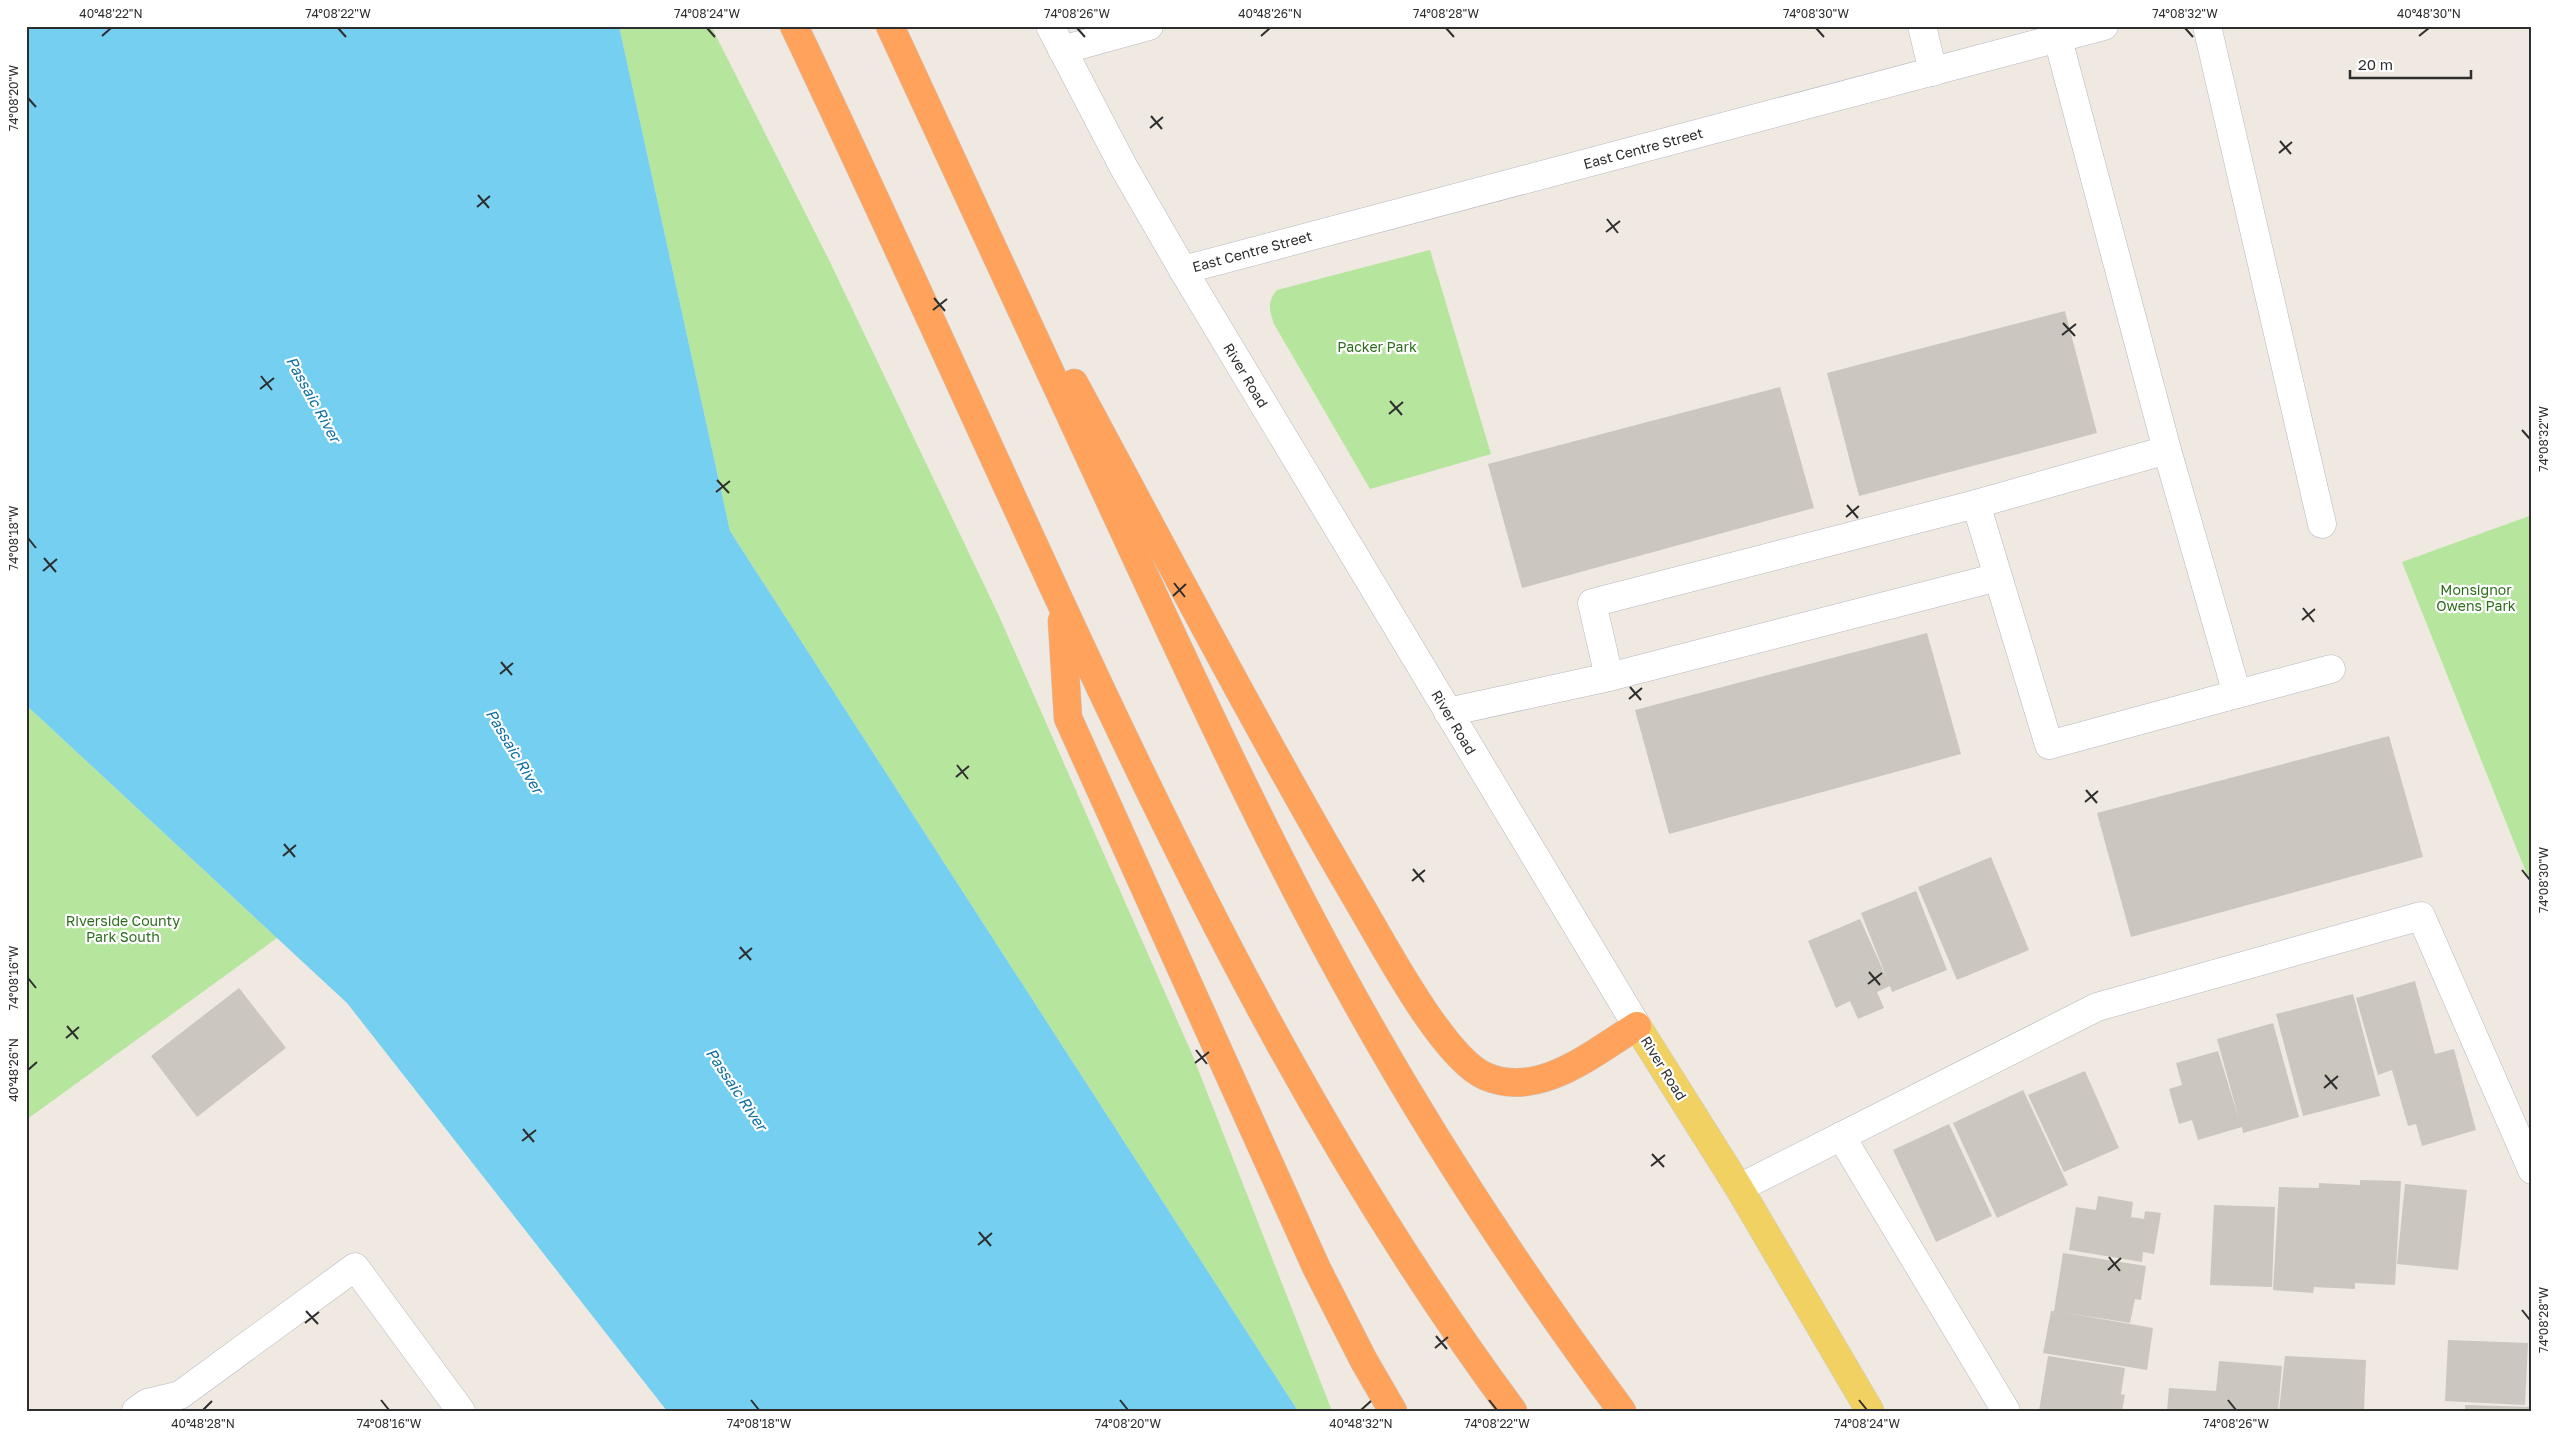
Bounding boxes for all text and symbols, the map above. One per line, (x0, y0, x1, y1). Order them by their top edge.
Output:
text: 40°48'22"N (79, 6, 143, 21)
text: 74°08'22"W (305, 6, 371, 21)
text: 74°08'24"W (674, 6, 740, 21)
text: 74°08'26"W (1044, 6, 1110, 21)
text: 40°48'26"N (1238, 6, 1302, 21)
text: 74°08'28"W (1413, 6, 1479, 21)
text: 74°08'30"W (1783, 6, 1850, 21)
text: 74°08'32"W (2152, 6, 2218, 21)
text: 40°48'30"N (2397, 6, 2461, 21)
scale bar (2350, 48, 2472, 80)
text: 20 m (2358, 55, 2393, 73)
text: 74°08'20"W (6, 65, 21, 131)
street label: East Centre Street (1581, 124, 1705, 172)
street label: East Centre Street (1190, 227, 1314, 275)
park label: Packer Park (1337, 338, 1417, 355)
street label: River Road (1220, 340, 1272, 410)
water label: Passaic River (283, 353, 346, 447)
text: 74°08'32"W (2536, 406, 2551, 472)
text: 74°08'18"W (6, 505, 21, 570)
park label: Monsignor Owens Park (2436, 581, 2516, 614)
street label: River Road (1428, 687, 1480, 757)
water label: Passaic River (483, 706, 548, 798)
text: 74°08'30"W (2536, 846, 2551, 913)
park label: Riverside County Park South (66, 912, 180, 945)
text: 74°08'16"W (6, 945, 21, 1010)
street label: River Road (1638, 1033, 1690, 1103)
text: 40°48'26"N (6, 1038, 21, 1102)
water label: Passaic River (703, 1044, 772, 1135)
text: 74°08'28"W (2536, 1287, 2551, 1353)
text: 40°48'28"N (171, 1416, 235, 1431)
text: 74°08'16"W (357, 1416, 422, 1431)
text: 74°08'18"W (727, 1416, 792, 1431)
text: 74°08'20"W (1095, 1416, 1161, 1431)
text: 40°48'32"N (1329, 1416, 1393, 1431)
text: 74°08'22"W (1464, 1416, 1530, 1431)
text: 74°08'24"W (1834, 1416, 1900, 1431)
text: 74°08'26"W (2203, 1416, 2269, 1431)

